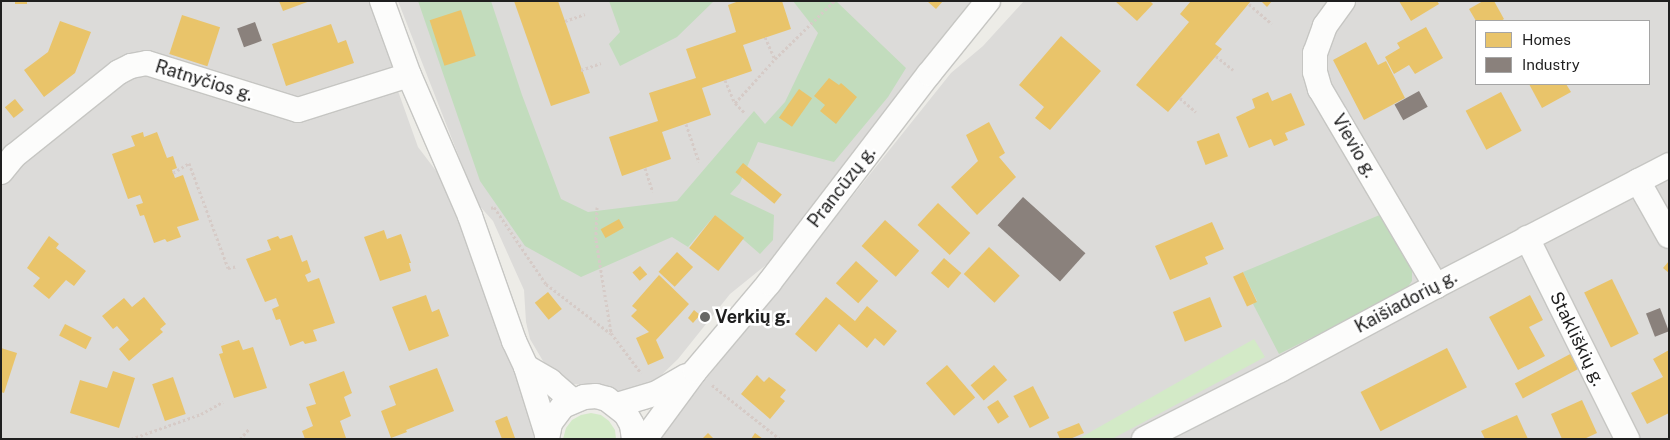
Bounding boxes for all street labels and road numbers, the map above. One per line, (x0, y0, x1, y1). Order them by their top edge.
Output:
street label: Ratnyčios g. (152, 56, 256, 106)
street label: Vievio g. (1327, 110, 1381, 182)
street label: Prancūzų g. (804, 142, 880, 232)
street label: Kaišiadorių g. (1351, 266, 1461, 338)
street label: Stakliškių g. (1545, 288, 1609, 390)

